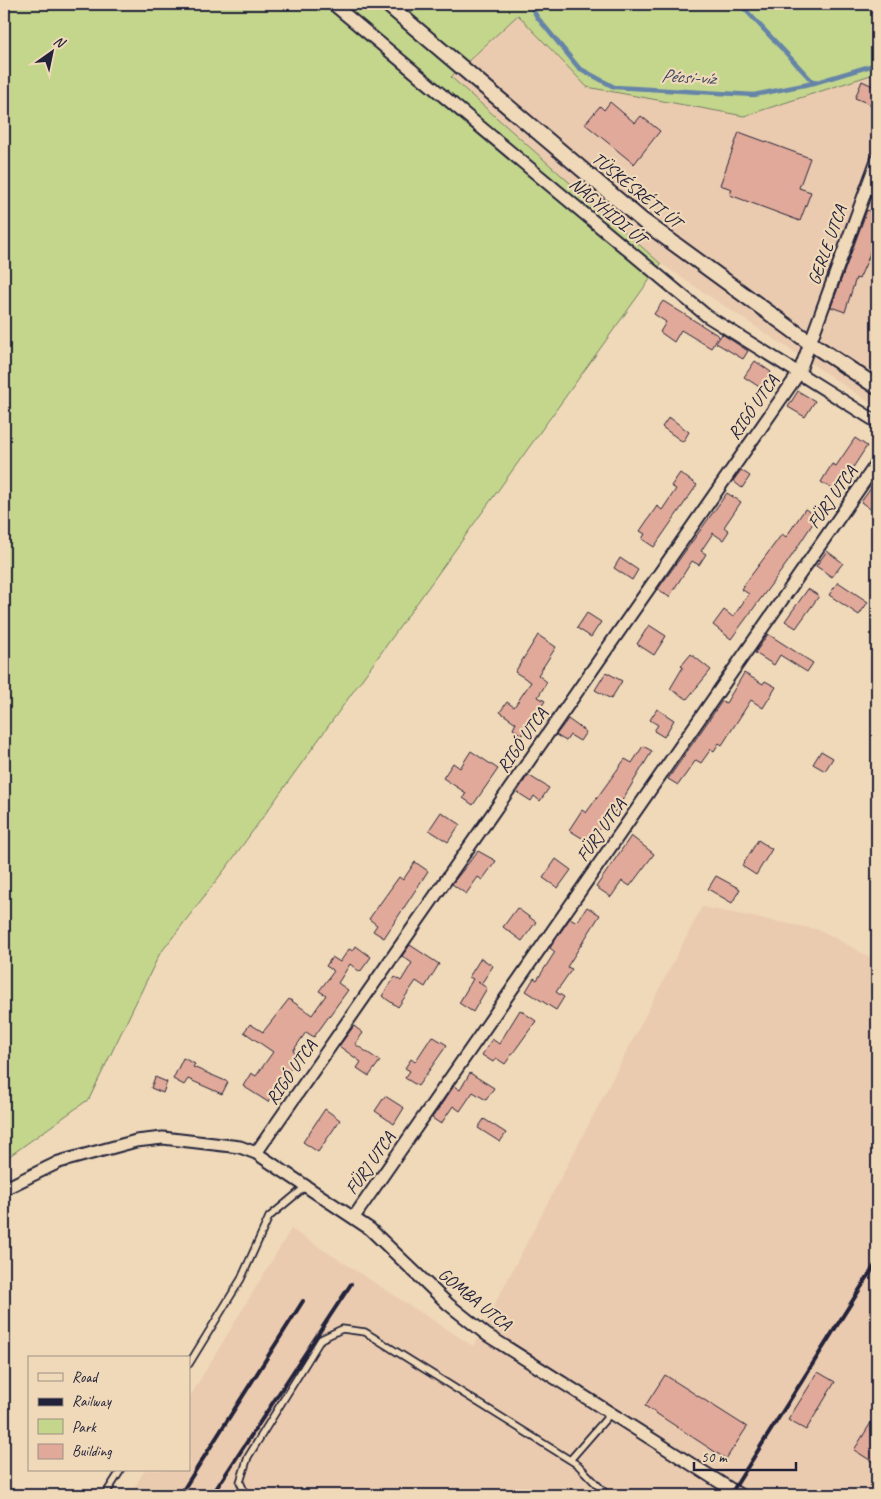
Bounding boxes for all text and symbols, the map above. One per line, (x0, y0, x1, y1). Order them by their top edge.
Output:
north arrow (28, 28, 78, 78)
text: N (51, 32, 69, 52)
water label: Pécsi-víz (660, 64, 718, 91)
street label: TÜSKÉSRÉTI ÚT (588, 147, 689, 235)
street label: NAGYHIDI ÚT (565, 173, 654, 252)
street label: GERLE UTCA (803, 201, 852, 288)
street label: RIGÓ UTCA (723, 370, 784, 444)
street label: FÜRJ UTCA (802, 461, 862, 533)
street label: RIGÓ UTCA (492, 703, 553, 777)
street label: FÜRJ UTCA (571, 794, 631, 866)
street label: RIGÓ UTCA (261, 1035, 322, 1109)
street label: FÜRJ UTCA (340, 1127, 400, 1199)
street label: GOMBA UTCA (434, 1263, 517, 1336)
legend (28, 1356, 190, 1472)
text: Road (72, 1368, 99, 1387)
text: Railway (72, 1392, 113, 1411)
text: Park (72, 1418, 97, 1437)
scale bar (694, 1439, 796, 1471)
text: Building (72, 1442, 112, 1461)
text: 50 m (701, 1448, 728, 1467)

